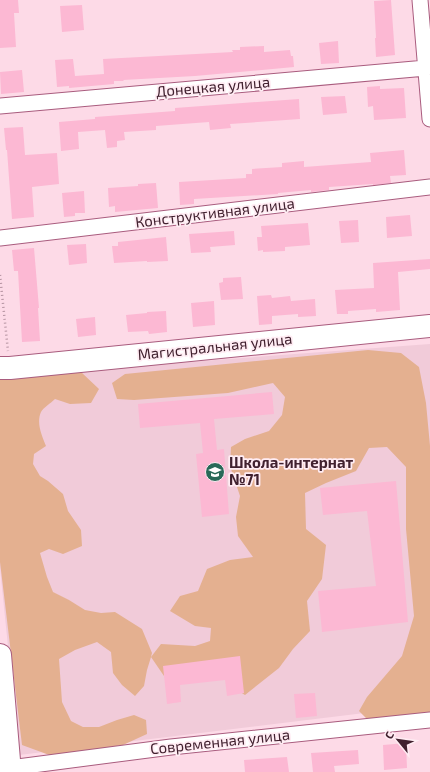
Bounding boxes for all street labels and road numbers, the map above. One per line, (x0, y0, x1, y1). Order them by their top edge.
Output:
street label: Донецкая улица (155, 72, 271, 101)
street label: Конструктивная улица (134, 193, 296, 232)
street label: Магистральная улица (137, 329, 293, 364)
street label: Современная улица (149, 725, 291, 758)

